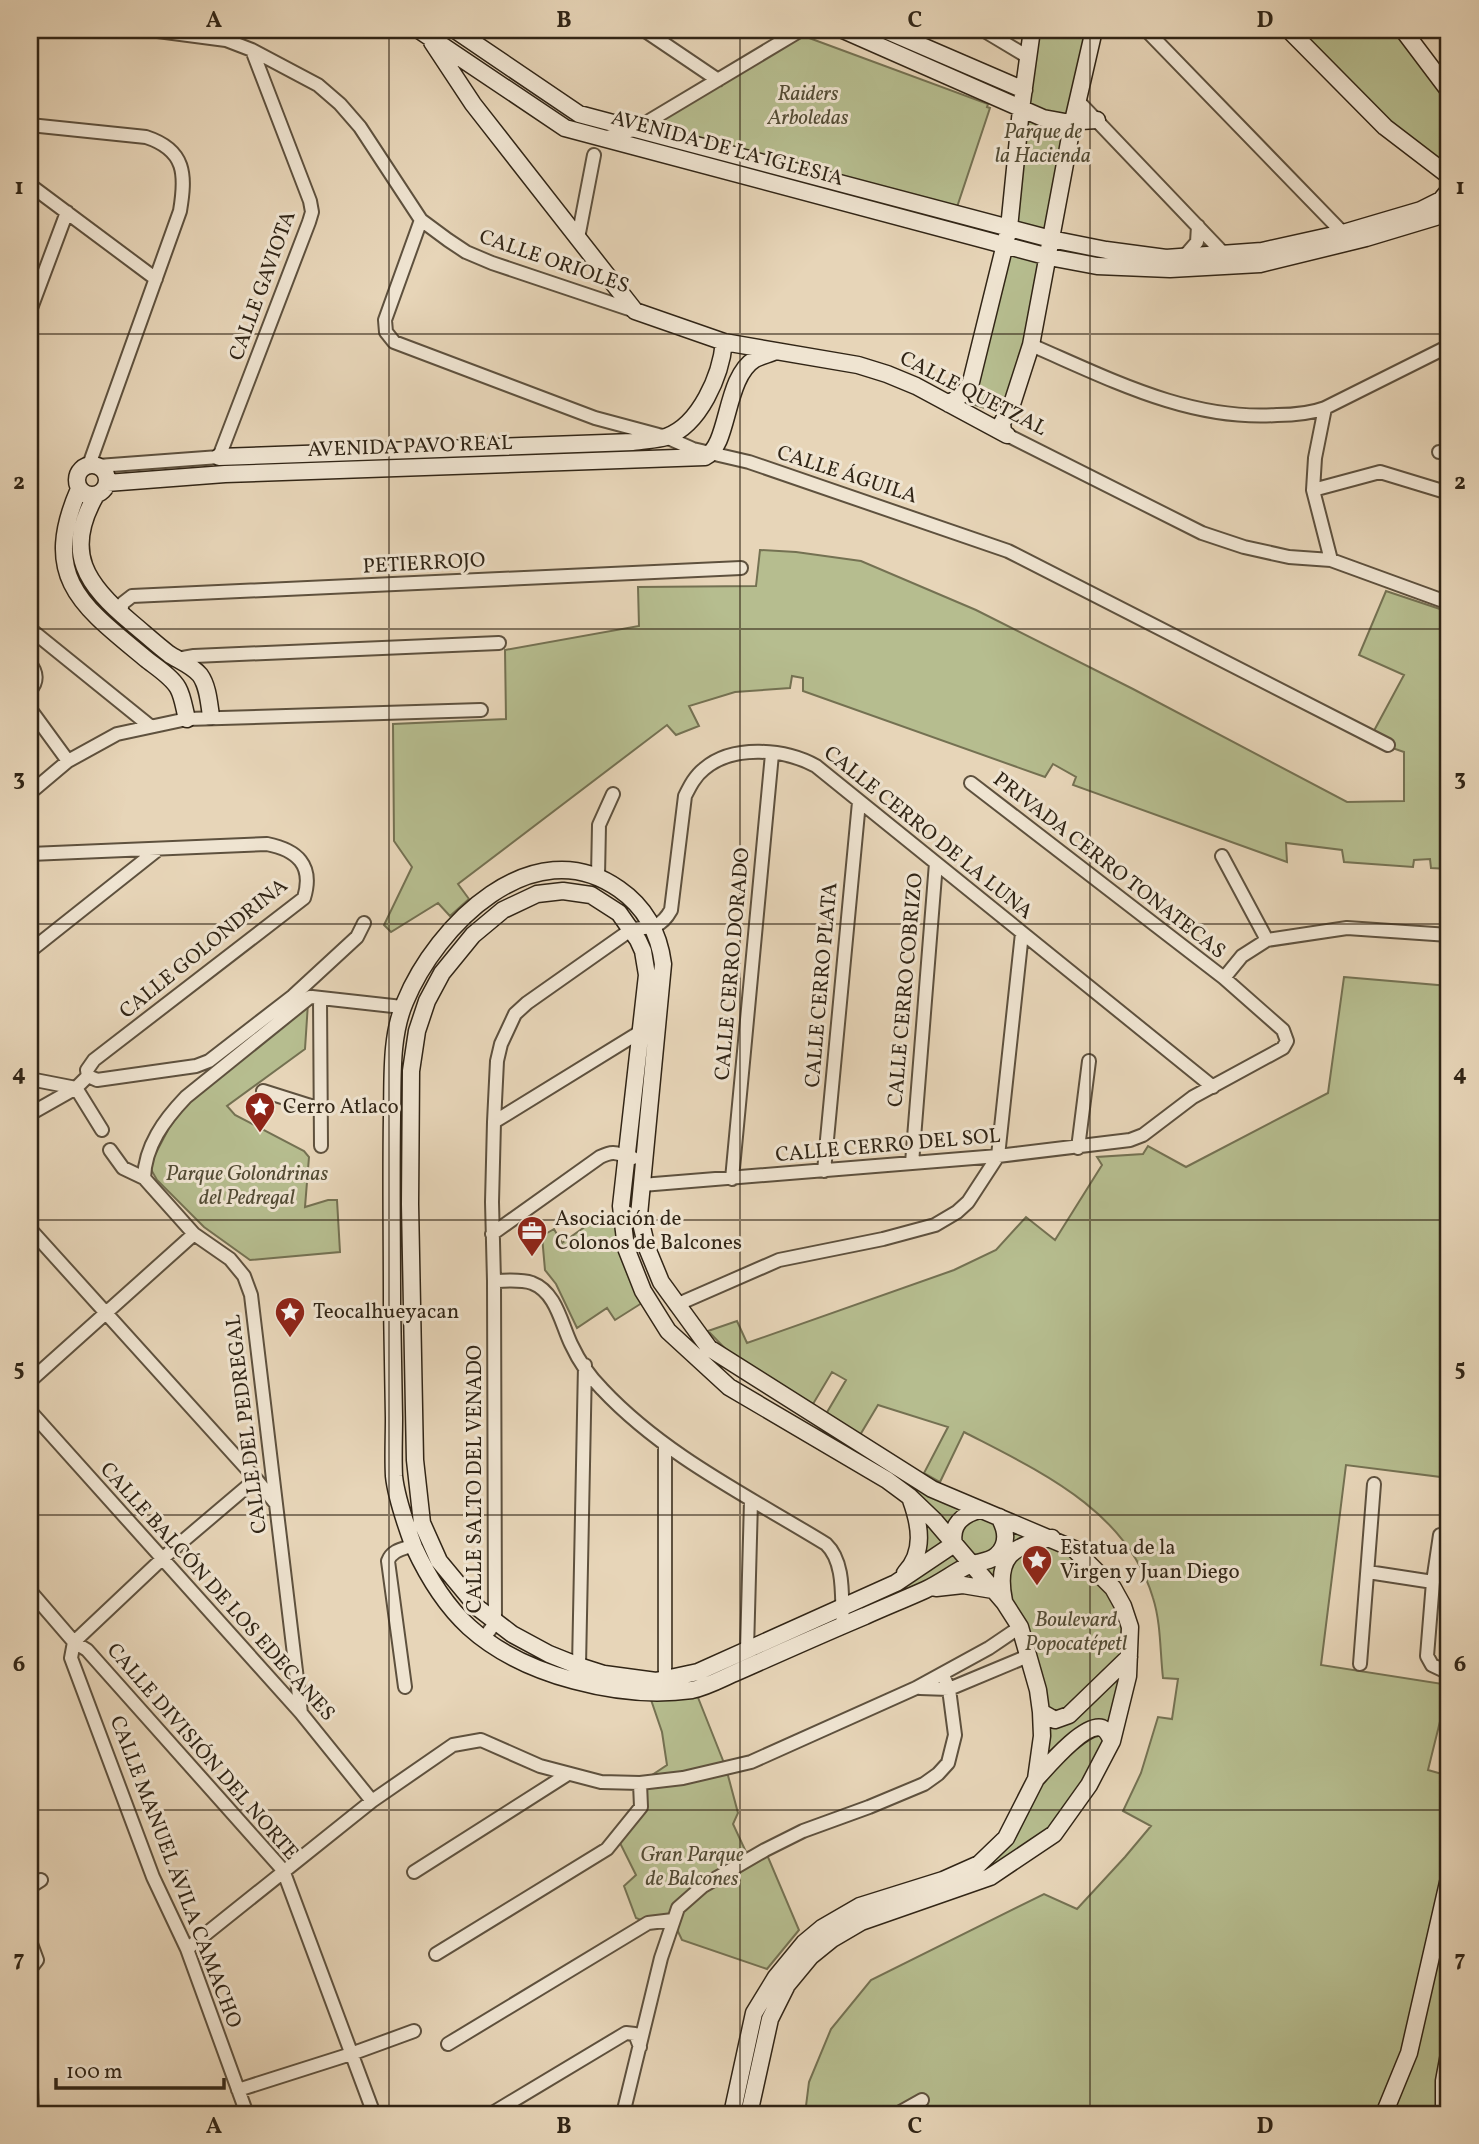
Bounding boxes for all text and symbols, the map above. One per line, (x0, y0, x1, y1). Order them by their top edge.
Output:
text: A (206, 5, 222, 37)
text: B (556, 5, 572, 37)
text: C (908, 5, 922, 37)
text: D (1257, 5, 1274, 37)
park label: Raiders Arboledas (766, 80, 849, 133)
street label: AVENIDA DE LA IGLESIA (608, 104, 847, 194)
park label: Parque de la Hacienda (995, 118, 1091, 171)
text: 1 (14, 172, 24, 204)
text: 1 (1455, 172, 1465, 204)
street label: CALLE GAVIOTA (222, 207, 304, 365)
street label: CALLE ORIOLES (475, 223, 633, 301)
street label: CALLE QUETZAL (894, 344, 1052, 444)
street label: AVENIDA PAVO REAL (307, 429, 513, 465)
street label: CALLE ÁGUILA (773, 439, 921, 511)
text: 2 (13, 467, 25, 499)
text: 2 (1454, 467, 1466, 499)
street label: PETIERROJO (362, 546, 486, 582)
street label: CALLE CERRO DE LA LUNA (817, 739, 1039, 927)
text: 3 (13, 763, 25, 795)
text: 3 (1454, 763, 1466, 795)
street label: PRIVADA CERRO TONATECAS (987, 766, 1231, 966)
street label: CALLE CERRO DORADO (708, 846, 758, 1082)
street label: CALLE GOLONDRINA (114, 872, 294, 1026)
street label: CALLE CERRO COBRIZO (881, 872, 931, 1108)
street label: CALLE CERRO PLATA (799, 881, 845, 1089)
text: 4 (12, 1058, 26, 1090)
text: 4 (1453, 1058, 1467, 1090)
place icon: Cerro Atlaco (243, 1090, 277, 1134)
place label: Cerro Atlaco (283, 1093, 399, 1122)
street label: CALLE CERRO DEL SOL (774, 1122, 1002, 1170)
park label: Parque Golondrinas del Pedregal (166, 1160, 328, 1213)
place label: Asociación de Colonos de Balcones (555, 1205, 742, 1258)
office icon: Asociación de Colonos de Balcones (515, 1214, 549, 1258)
place icon: Teocalhueyacan (273, 1295, 307, 1339)
place label: Teocalhueyacan (313, 1298, 459, 1327)
street label: CALLE DEL PEDREGAL (219, 1312, 275, 1535)
street label: CALLE SALTO DEL VENADO (461, 1345, 490, 1613)
text: 5 (13, 1353, 25, 1385)
text: 5 (1454, 1353, 1466, 1385)
street label: CALLE BALCÓN DE LOS EDECANES (93, 1456, 341, 1728)
place label: Estatua de la Virgen y Juan Diego (1060, 1534, 1240, 1587)
place icon: Estatua de la Virgen y Juan Diego (1020, 1543, 1054, 1587)
park label: Boulevard Popocatépetl (1025, 1606, 1127, 1659)
street label: CALLE DIVISIÓN DEL NORTE (99, 1637, 305, 1867)
text: 6 (13, 1649, 25, 1681)
text: 6 (1454, 1649, 1466, 1681)
street label: CALLE MANUEL ÁVILA CAMACHO (102, 1712, 248, 2032)
park label: Gran Parque de Balcones (640, 1841, 744, 1894)
text: 7 (14, 1944, 25, 1976)
text: 7 (1455, 1944, 1466, 1976)
scale bar (56, 2046, 224, 2090)
text: 100 m (66, 2058, 123, 2087)
text: A (206, 2111, 222, 2143)
text: B (556, 2111, 572, 2143)
text: C (908, 2111, 922, 2143)
text: D (1257, 2111, 1274, 2143)

